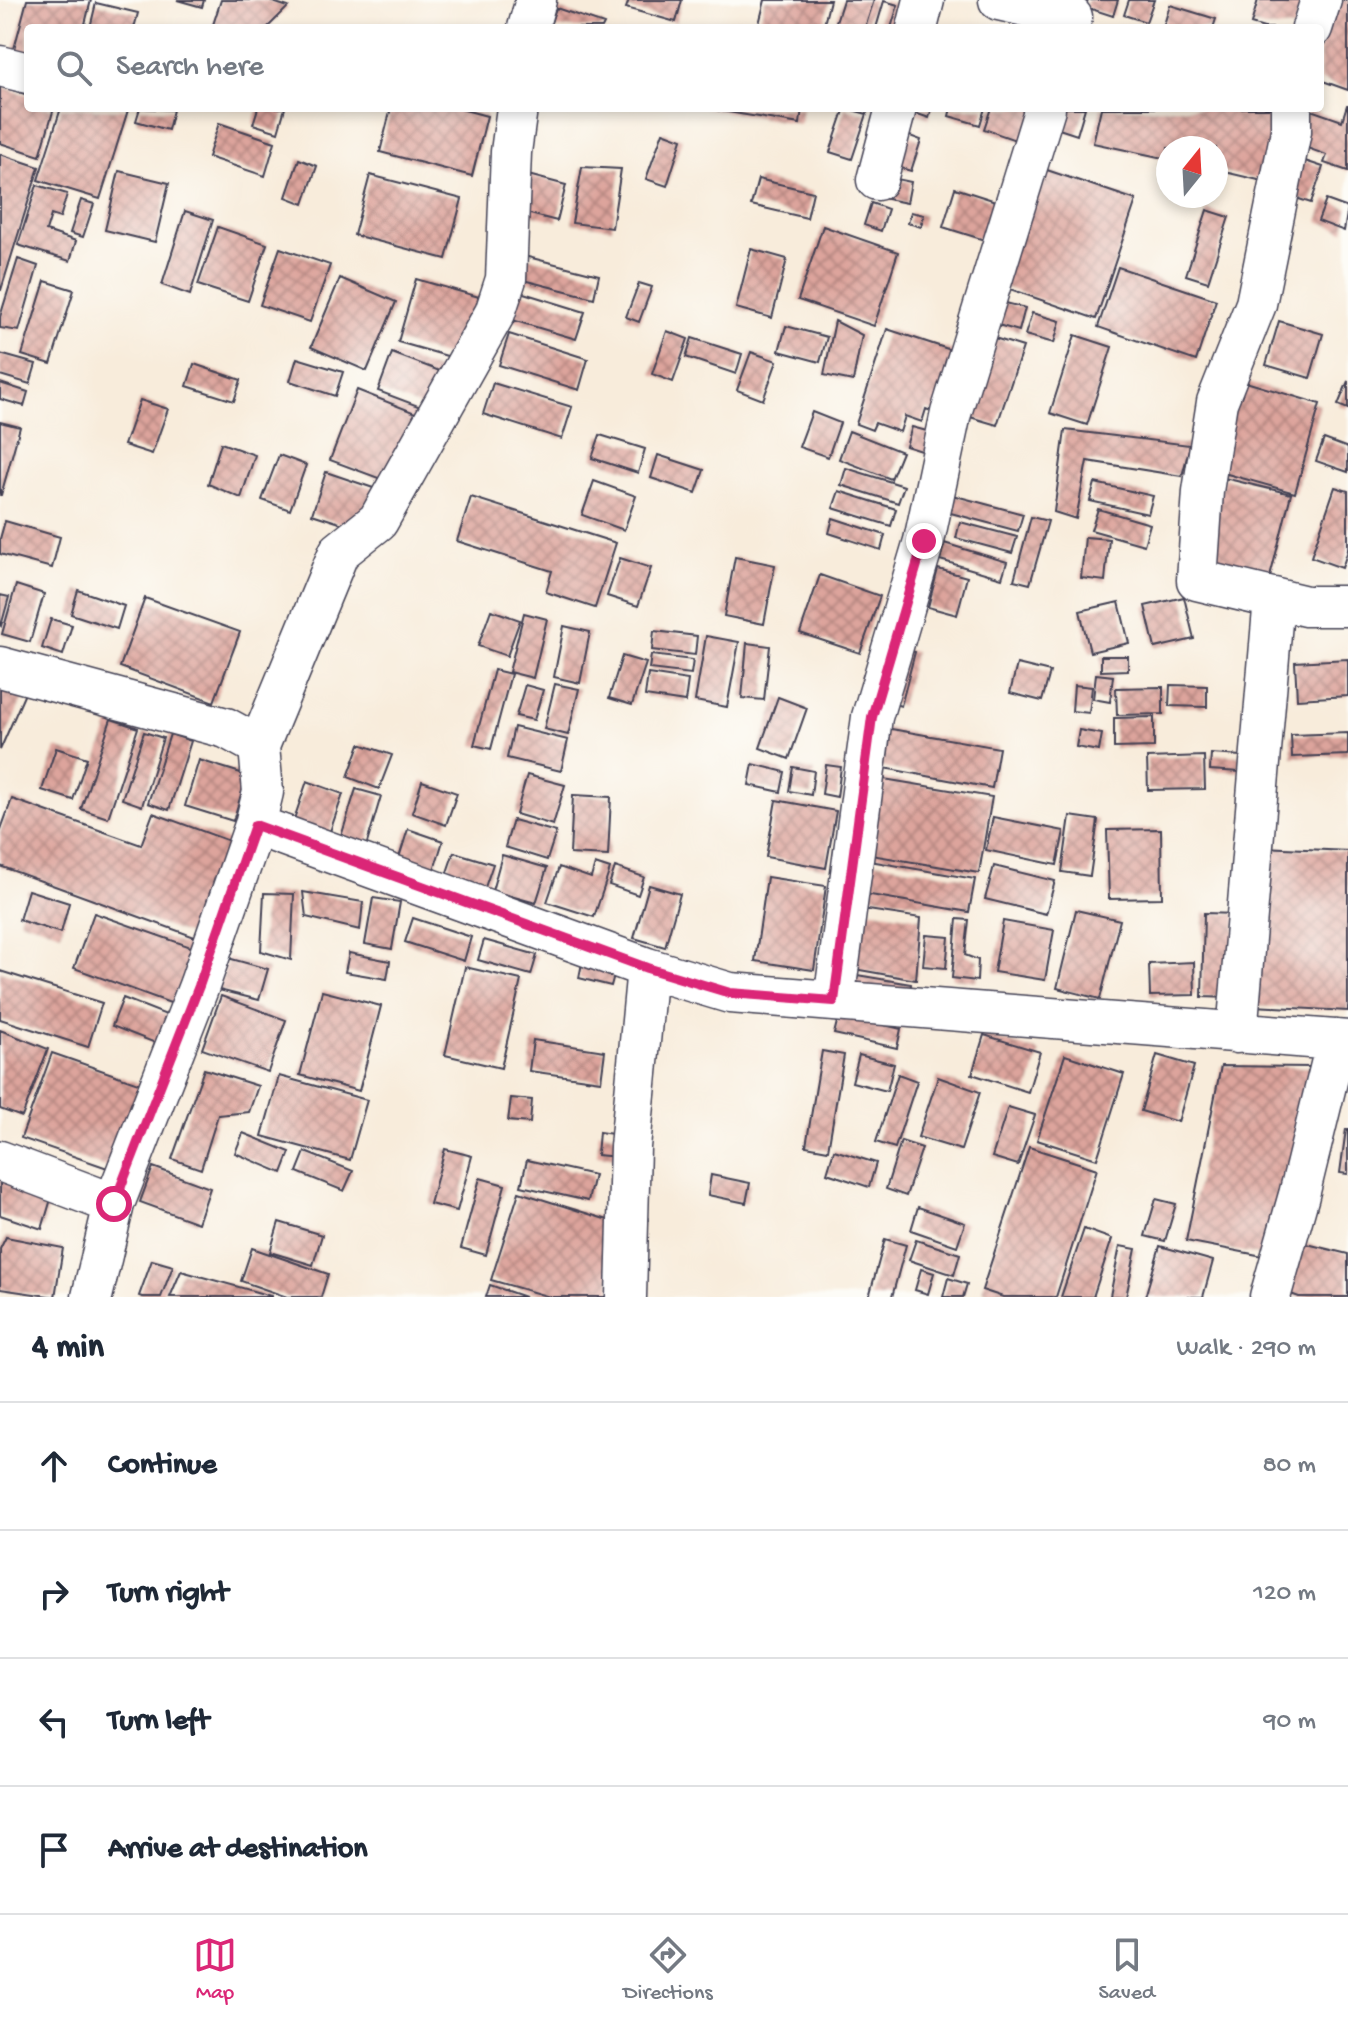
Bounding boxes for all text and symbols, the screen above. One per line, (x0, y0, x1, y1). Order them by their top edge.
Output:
search box (24, 24, 1324, 112)
icon: search (52, 46, 96, 90)
text: Search here (116, 51, 264, 86)
north arrow (1156, 136, 1228, 208)
route end (906, 523, 942, 559)
route start (96, 1186, 132, 1222)
text: 4 min (32, 1329, 104, 1369)
text: Walk · 290 m (1177, 1334, 1316, 1365)
icon: ahead (32, 1444, 76, 1488)
text: Continue (108, 1449, 217, 1484)
text: 80 m (1262, 1451, 1316, 1482)
icon: right (32, 1572, 76, 1616)
text: Turn right (108, 1577, 228, 1612)
text: 120 m (1253, 1579, 1316, 1610)
icon: left (32, 1700, 76, 1744)
text: Turn left (108, 1705, 209, 1740)
text: 90 m (1264, 1707, 1316, 1738)
icon: arrive (32, 1828, 76, 1872)
text: Arrive at destination (108, 1833, 368, 1868)
tab: Map (193, 1933, 237, 2007)
tab: Directions (623, 1933, 713, 2007)
tab: Saved (1099, 1933, 1155, 2007)

